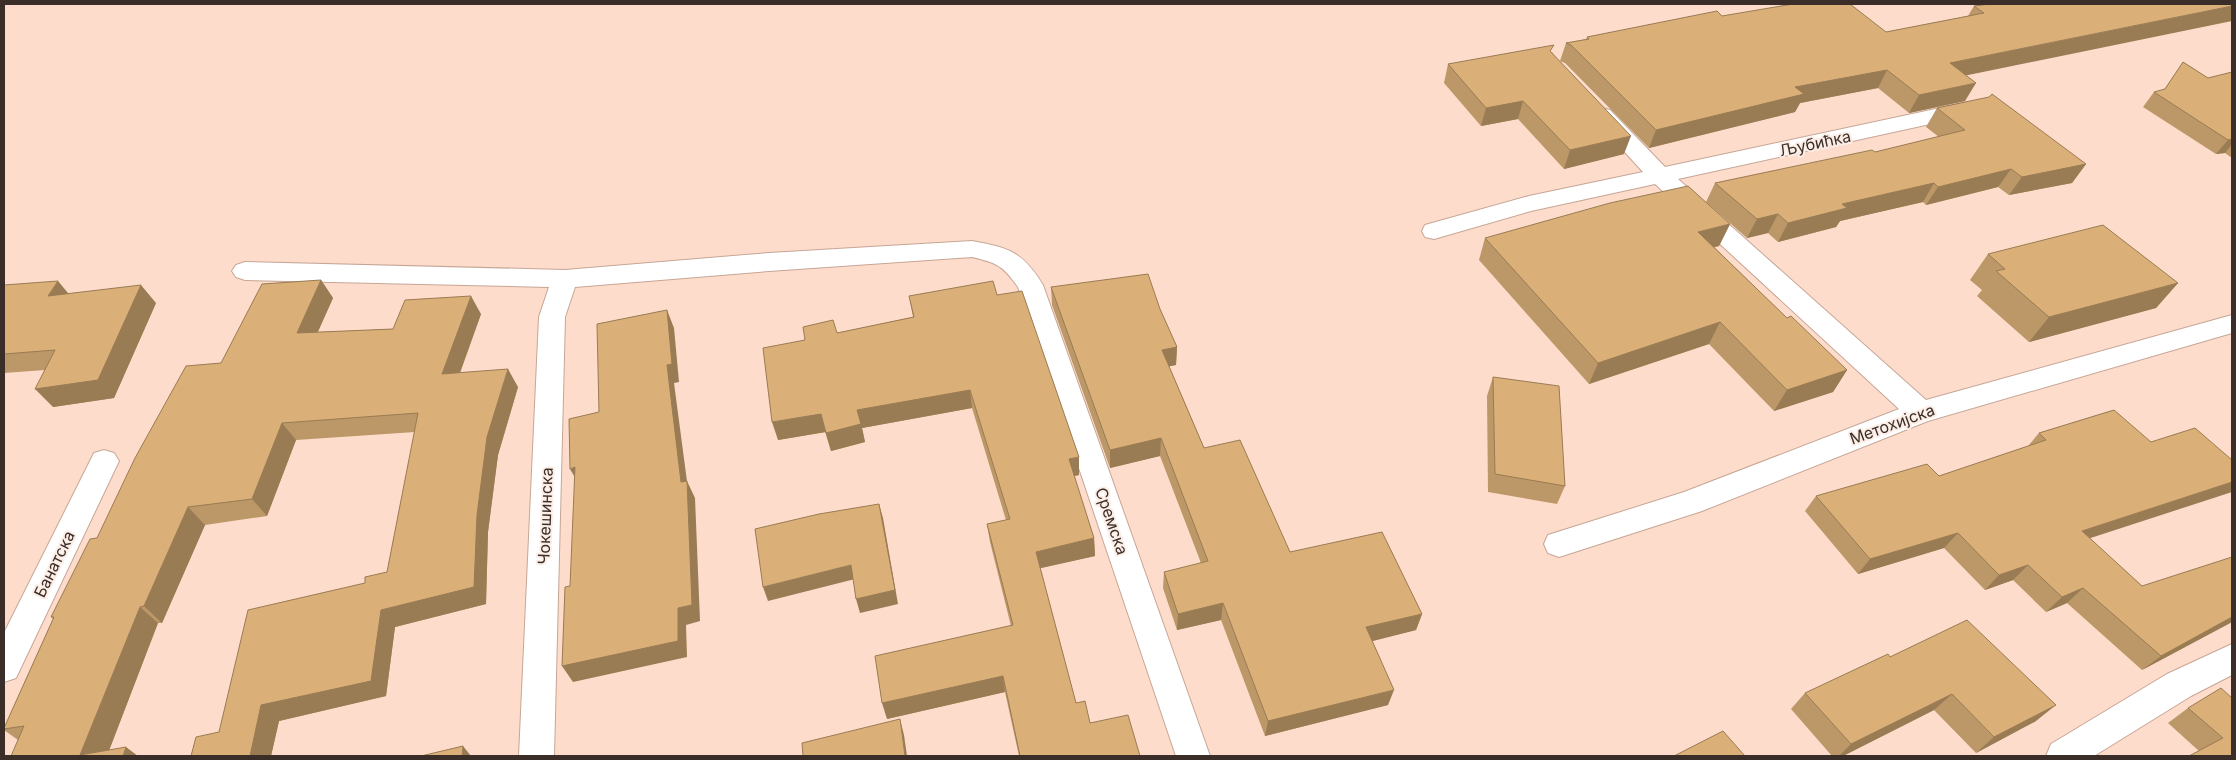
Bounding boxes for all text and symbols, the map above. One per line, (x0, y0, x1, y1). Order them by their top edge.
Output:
street label: Љубићка (1777, 126, 1853, 160)
street label: Метохијска (1847, 399, 1937, 449)
street label: Чокешинска (533, 467, 557, 565)
street label: Сремска (1091, 485, 1133, 557)
street label: Банатска (29, 527, 79, 601)

